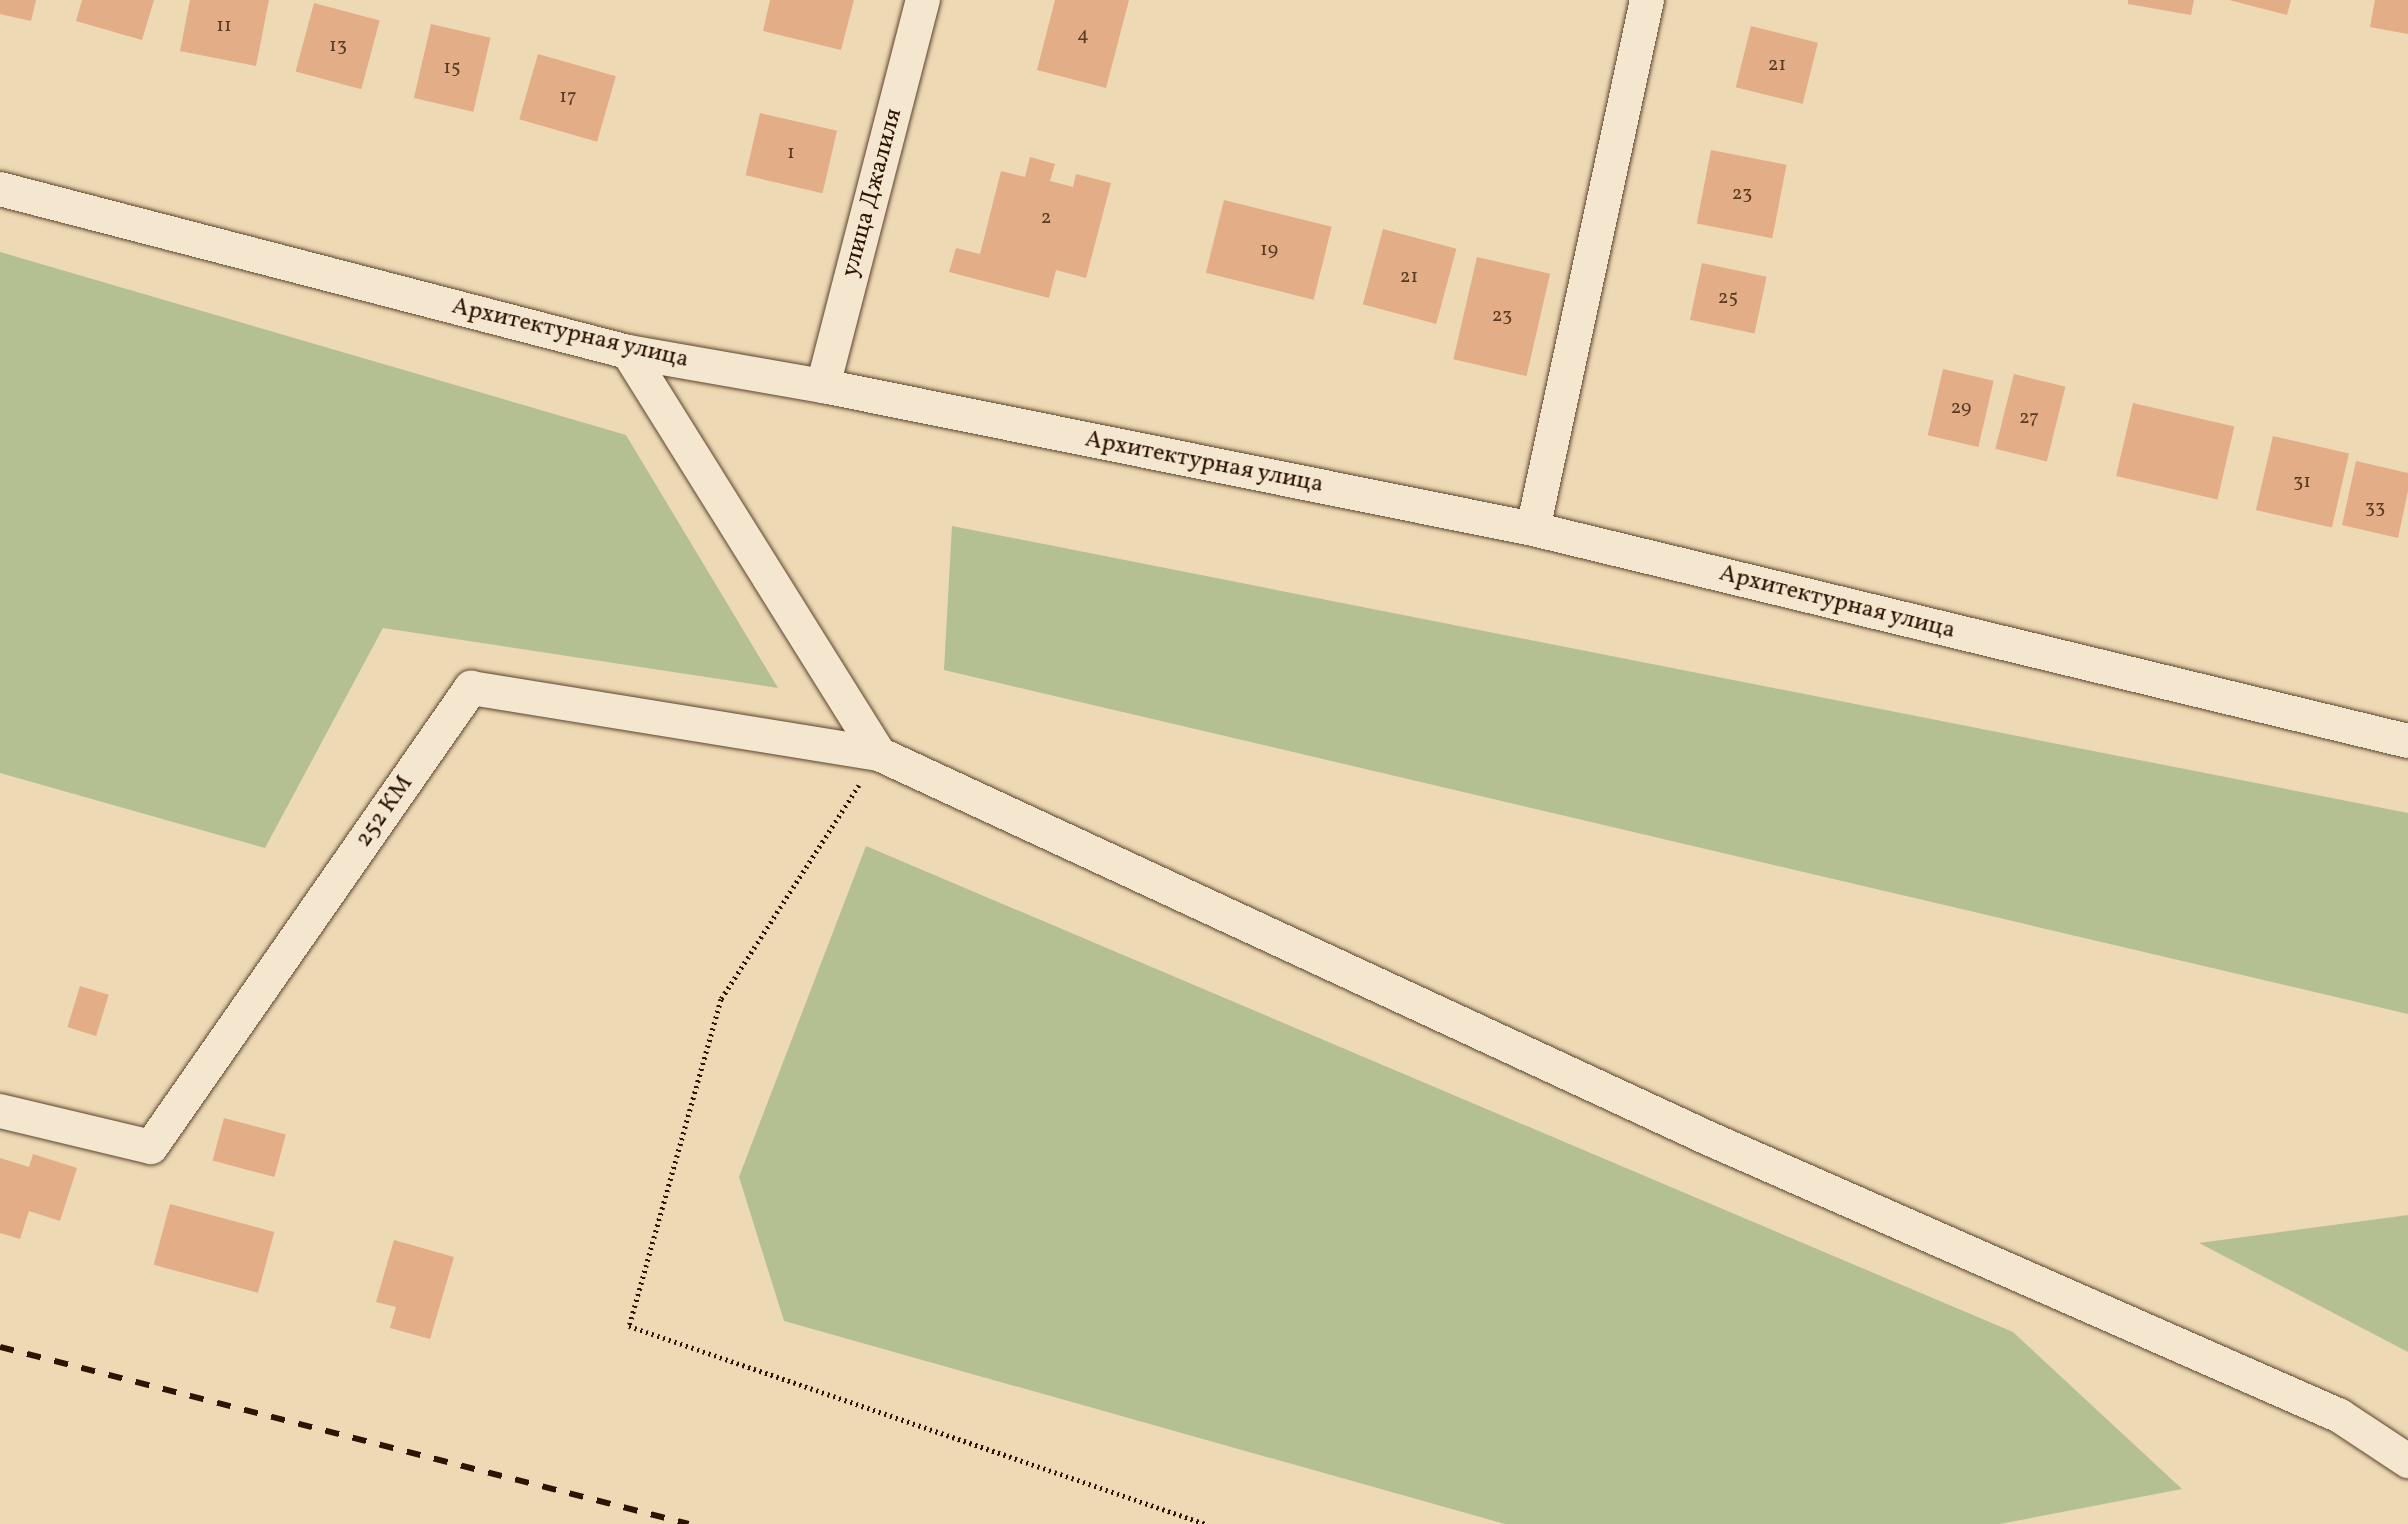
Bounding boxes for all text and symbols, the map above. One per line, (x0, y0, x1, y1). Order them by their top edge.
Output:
house number: 11 (216, 14, 232, 38)
house number: 4 (1077, 23, 1089, 47)
house number: 13 (329, 34, 347, 58)
house number: 21 (1768, 53, 1786, 77)
house number: 15 (443, 56, 461, 80)
house number: 17 (559, 85, 577, 109)
street label: улица Джалиля (837, 106, 909, 280)
house number: 1 (787, 141, 795, 165)
house number: 23 (1732, 182, 1752, 206)
house number: 2 (1041, 206, 1051, 230)
house number: 19 (1260, 238, 1278, 262)
house number: 21 (1400, 265, 1418, 289)
house number: 25 (1718, 286, 1738, 310)
street label: Архитектурная улица (448, 293, 692, 375)
house number: 23 (1492, 304, 1512, 328)
house number: 29 (1951, 396, 1971, 420)
house number: 27 (2019, 406, 2039, 430)
street label: Архитектурная улица (1082, 426, 1326, 500)
house number: 31 (2293, 470, 2311, 494)
house number: 33 (2365, 496, 2385, 520)
street label: Архитектурная улица (1716, 560, 1958, 646)
street label: 252 КМ (350, 771, 420, 853)

